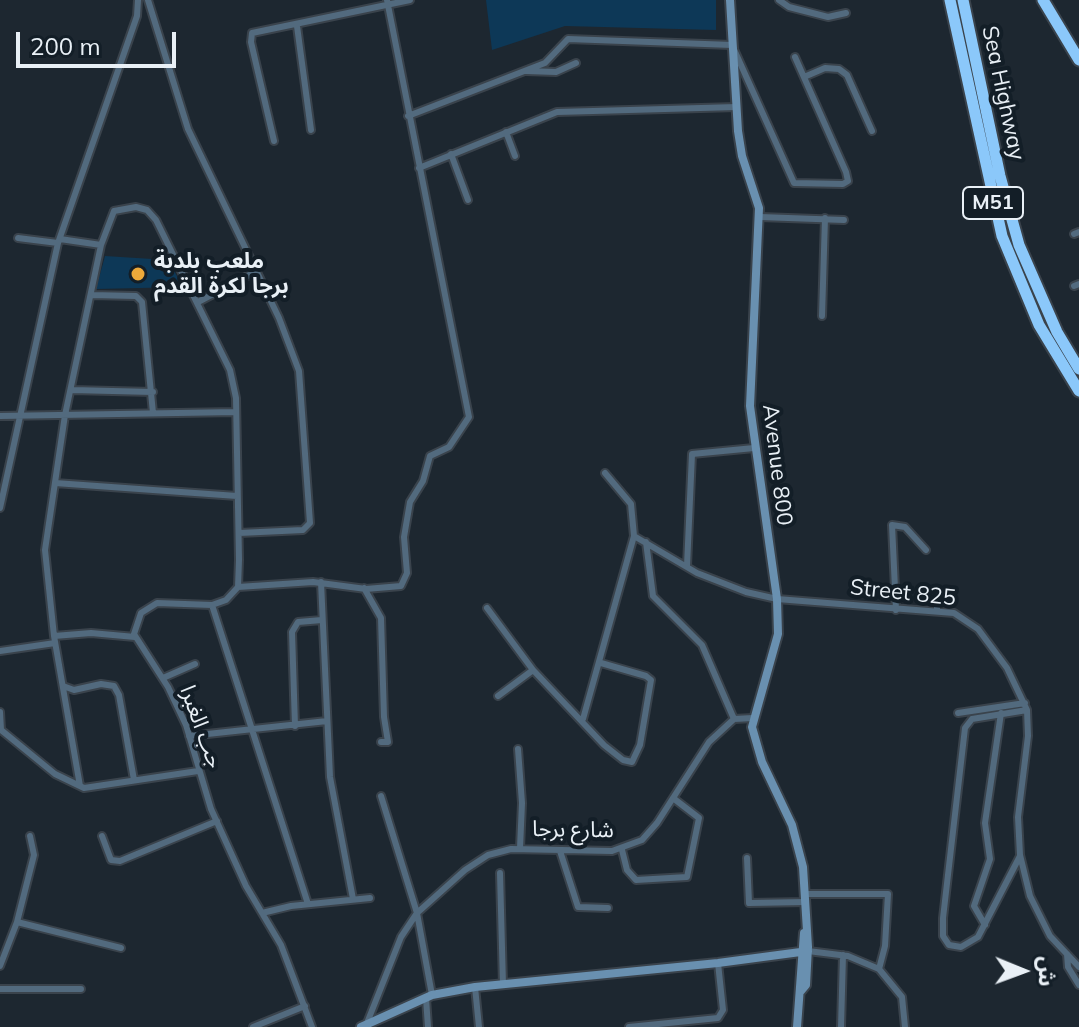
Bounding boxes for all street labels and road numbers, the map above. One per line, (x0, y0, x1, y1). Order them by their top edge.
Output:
street label: Sea Highway (976, 24, 1030, 162)
road number: M51 (963, 187, 1023, 219)
street label: Avenue 800 (756, 403, 798, 527)
street label: Street 825 (849, 574, 957, 612)
street label: جب الغبرا (174, 682, 228, 772)
street label: شارع برجا (532, 816, 614, 844)

